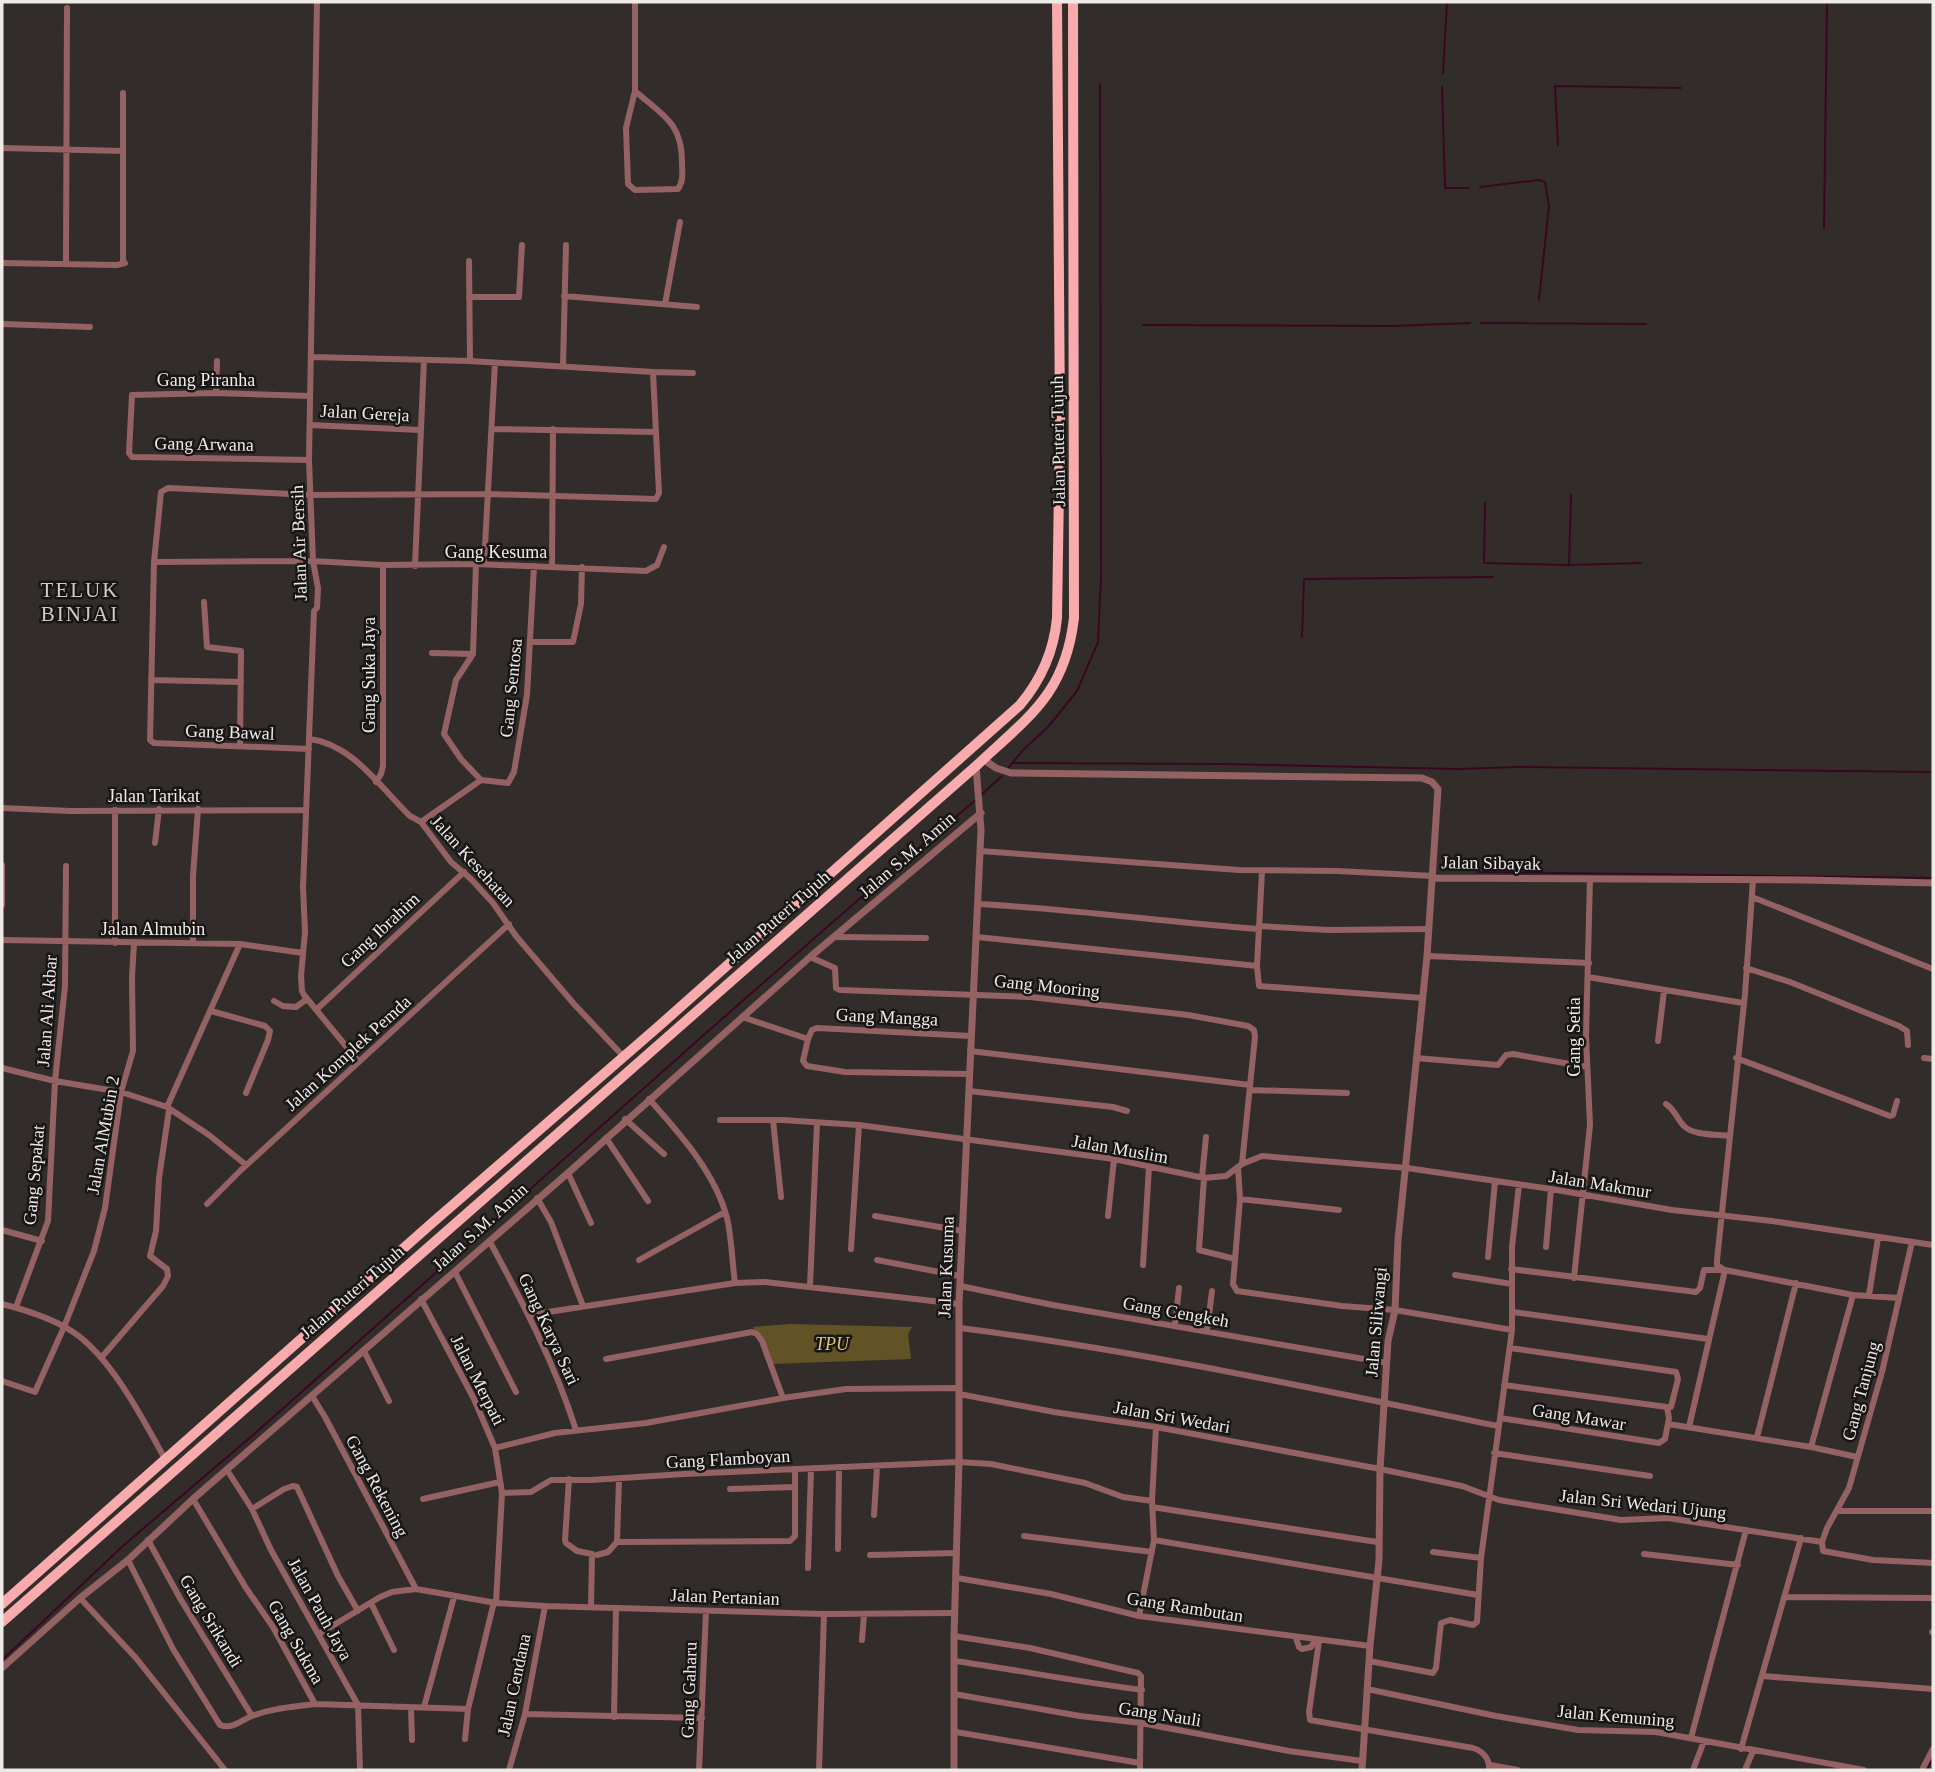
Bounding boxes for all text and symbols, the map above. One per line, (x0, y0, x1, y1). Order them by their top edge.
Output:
street label: Gang Piranha (157, 370, 255, 390)
street label: Jalan Puteri Tujuh (1047, 375, 1069, 507)
street label: Jalan Gereja (320, 401, 410, 425)
street label: Gang Arwana (154, 433, 254, 455)
street label: Jalan Air Bersih (287, 485, 311, 601)
street label: Gang Kesuma (445, 542, 547, 562)
district label: TELUK BINJAI (41, 578, 119, 626)
street label: Gang Suka Jaya (359, 617, 379, 733)
street label: Gang Sentosa (496, 637, 526, 739)
street label: Gang Bawal (185, 720, 275, 744)
street label: Jalan Tarikat (108, 786, 200, 806)
street label: Jalan S.M. Amin (855, 808, 959, 902)
street label: Jalan Kesehatan (427, 811, 519, 911)
street label: Jalan Sibayak (1441, 852, 1541, 874)
street label: Jalan Puteri Tujuh (722, 866, 834, 968)
street label: Gang Ibrahim (336, 888, 424, 972)
street label: Jalan Almubin (101, 919, 205, 939)
street label: Jalan Ali Akbar (33, 954, 61, 1068)
street label: Gang Mooring (993, 970, 1101, 1002)
street label: Jalan Komplek Pemda (281, 991, 415, 1115)
street label: Gang Setia (1564, 997, 1584, 1077)
street label: Gang Mangga (835, 1004, 939, 1030)
street label: Jalan AlMubin 2 (83, 1074, 123, 1196)
street label: Gang Sepakat (20, 1124, 48, 1226)
street label: Jalan Muslim (1070, 1131, 1170, 1167)
street label: Jalan Makmur (1547, 1166, 1653, 1202)
street label: Jalan S.M. Amin (428, 1179, 532, 1275)
street label: Jalan Kusuma (934, 1216, 958, 1318)
street label: Jalan Puteri Tujuh (296, 1241, 408, 1343)
street label: Jalan Siliwangi (1361, 1266, 1391, 1378)
street label: Gang Karya Sari (514, 1270, 584, 1388)
street label: Gang Cengkeh (1121, 1293, 1231, 1331)
street label: Jalan Merpati (447, 1332, 509, 1428)
park label: TPU (815, 1334, 850, 1354)
street label: Gang Tanjung (1838, 1339, 1884, 1443)
street label: Jalan Sri Wedari (1112, 1397, 1232, 1437)
street label: Gang Mawar (1531, 1400, 1627, 1434)
street label: Gang Rekening (342, 1432, 412, 1540)
street label: Gang Flamboyan (665, 1446, 791, 1472)
street label: Jalan Sri Wedari Ujung (1559, 1485, 1727, 1523)
street label: Jalan Pauh Jaya (284, 1554, 356, 1664)
street label: Gang Srikandi (176, 1571, 246, 1671)
street label: Jalan Pertanian (670, 1585, 780, 1609)
street label: Gang Rambutan (1125, 1588, 1245, 1626)
street label: Gang Sukma (264, 1597, 328, 1687)
street label: Jalan Cendana (493, 1632, 535, 1738)
street label: Gang Gaharu (677, 1641, 701, 1739)
street label: Gang Nauli (1117, 1698, 1203, 1730)
street label: Jalan Kemuning (1557, 1701, 1675, 1731)

